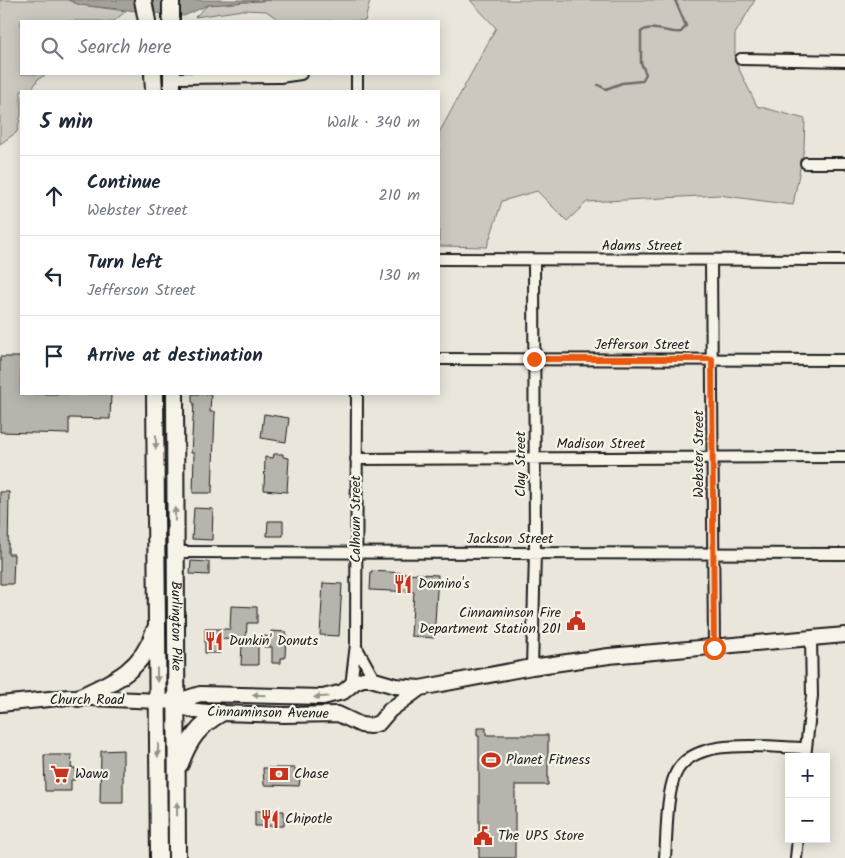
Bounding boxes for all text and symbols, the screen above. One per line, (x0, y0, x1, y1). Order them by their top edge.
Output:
search box (20, 20, 440, 75)
text: Search here (78, 33, 172, 63)
icon: search (38, 34, 66, 62)
text: 5 min (40, 106, 93, 139)
text: Walk · 340 m (327, 110, 420, 135)
text: Continue (87, 168, 160, 198)
icon: ahead (40, 182, 68, 210)
text: 210 m (379, 183, 420, 208)
text: Webster Street (87, 198, 188, 223)
street label: Adams Street (602, 235, 683, 257)
text: Turn left (87, 248, 162, 278)
icon: left (40, 262, 68, 290)
text: 130 m (379, 263, 420, 288)
text: Jefferson Street (87, 278, 196, 303)
street label: Jefferson Street (594, 334, 690, 356)
text: Arrive at destination (87, 341, 263, 371)
icon: arrive (40, 342, 68, 370)
route end (523, 348, 546, 371)
street label: Webster Street (688, 409, 710, 498)
street label: Clay Street (510, 430, 532, 497)
street label: Madison Street (557, 433, 646, 455)
one-way arrow (152, 435, 160, 451)
street label: Calhoun Street (345, 475, 367, 563)
one-way arrow (172, 505, 180, 521)
street label: Jackson Street (467, 528, 554, 550)
restaurant icon: Domino's (392, 573, 414, 595)
place label: Domino's (418, 573, 470, 595)
street label: Burlington Pike (165, 581, 187, 672)
place label: Cinnaminson Fire Department Station 201 (419, 602, 562, 640)
public building icon: Cinnaminson Fire Department Station 201 (565, 610, 587, 632)
restaurant icon: Dunkin' Donuts (203, 630, 225, 652)
place label: Dunkin' Donuts (229, 630, 318, 652)
route start (703, 637, 726, 660)
one-way arrow (154, 667, 162, 683)
street label: Church Road (50, 689, 125, 711)
one-way arrow (250, 691, 266, 699)
one-way arrow (313, 693, 329, 701)
street label: Cinnaminson Avenue (207, 701, 330, 725)
one-way arrow (154, 742, 162, 758)
sports icon: Planet Fitness (480, 749, 502, 771)
place label: Planet Fitness (506, 749, 590, 771)
map controls (785, 753, 830, 843)
button: + (785, 753, 830, 798)
supermarket icon: Wawa (49, 763, 71, 785)
place label: Wawa (75, 763, 109, 785)
bank icon: Chase (268, 763, 290, 785)
place label: Chase (294, 763, 329, 785)
button: − (785, 798, 830, 843)
one-way arrow (173, 801, 181, 817)
restaurant icon: Chipotle (259, 808, 281, 830)
place label: Chipotle (285, 808, 333, 830)
public building icon: The UPS Store (472, 825, 494, 847)
place label: The UPS Store (498, 825, 585, 847)

